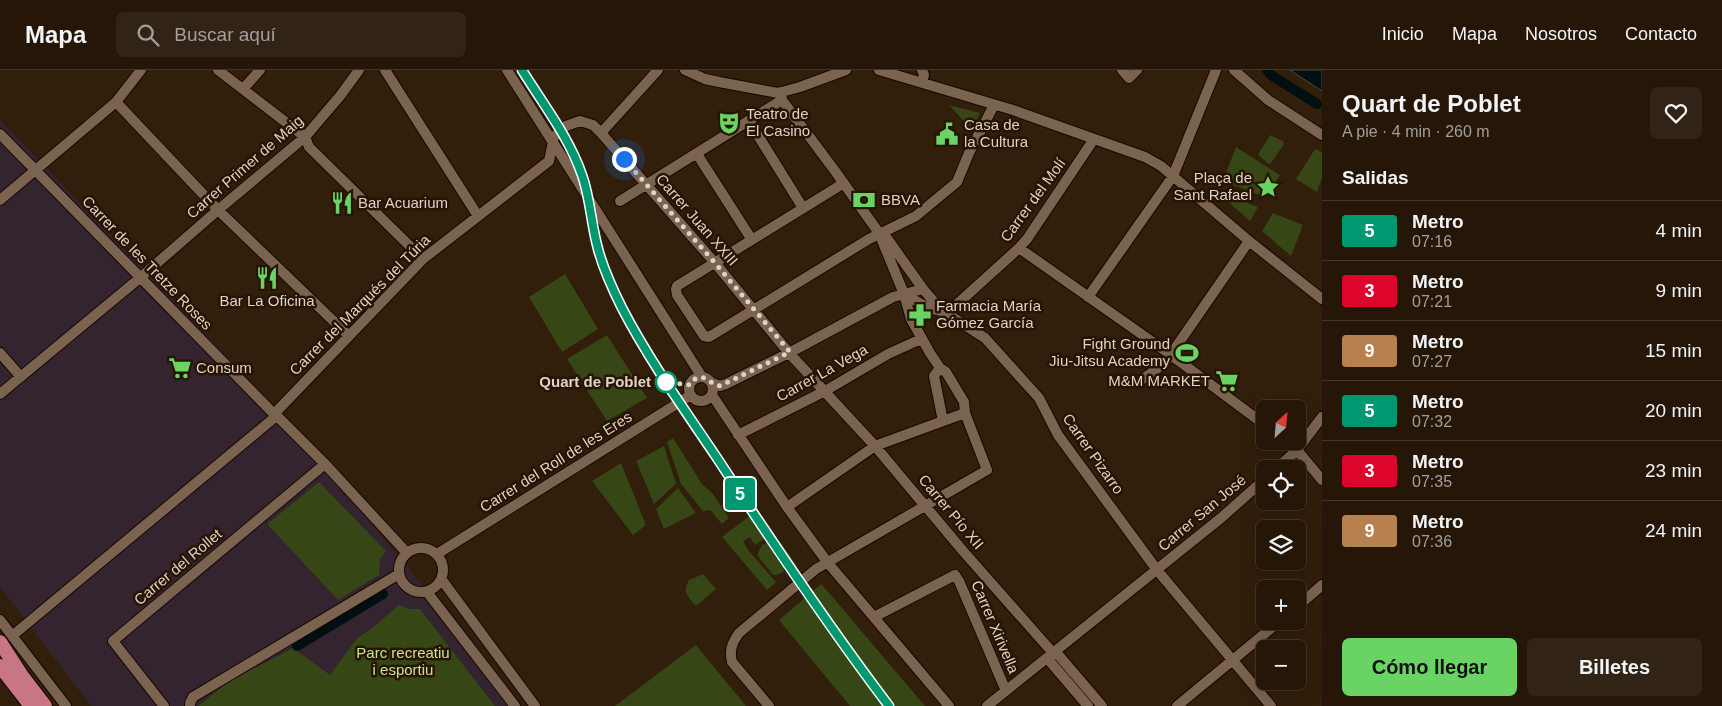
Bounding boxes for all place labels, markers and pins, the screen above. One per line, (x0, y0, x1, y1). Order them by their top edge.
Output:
place label: Teatro de El Casino (746, 105, 810, 139)
theatre icon: Teatro de El Casino (716, 110, 742, 136)
place label: Casa de la Cultura (964, 116, 1029, 150)
public building icon: Casa de la Cultura (934, 121, 960, 147)
place label: Plaça de Sant Rafael (1174, 169, 1252, 203)
place icon: Plaça de Sant Rafael (1255, 174, 1281, 200)
bank icon: BBVA (851, 187, 877, 213)
restaurant icon: Bar Acuarium (329, 190, 355, 216)
place label: BBVA (881, 191, 920, 208)
place label: Bar Acuarium (358, 194, 448, 211)
restaurant icon: Bar La Oficina (254, 265, 280, 291)
place label: Bar La Oficina (219, 292, 315, 309)
place label: Farmacia María Gómez García (936, 297, 1042, 331)
pharmacy icon: Farmacia María Gómez García (907, 302, 933, 328)
place label: Fight Ground Jiu-Jitsu Academy (1049, 335, 1170, 369)
sports icon: Fight Ground Jiu-Jitsu Academy (1174, 340, 1200, 366)
supermarket icon: Consum (167, 355, 193, 381)
place label: Consum (196, 359, 252, 376)
supermarket icon: M&M MARKET (1214, 368, 1240, 394)
marker: Quart de Poblet (655, 371, 677, 393)
place label: M&M MARKET (1108, 372, 1210, 389)
place label: Quart de Poblet (539, 373, 651, 390)

